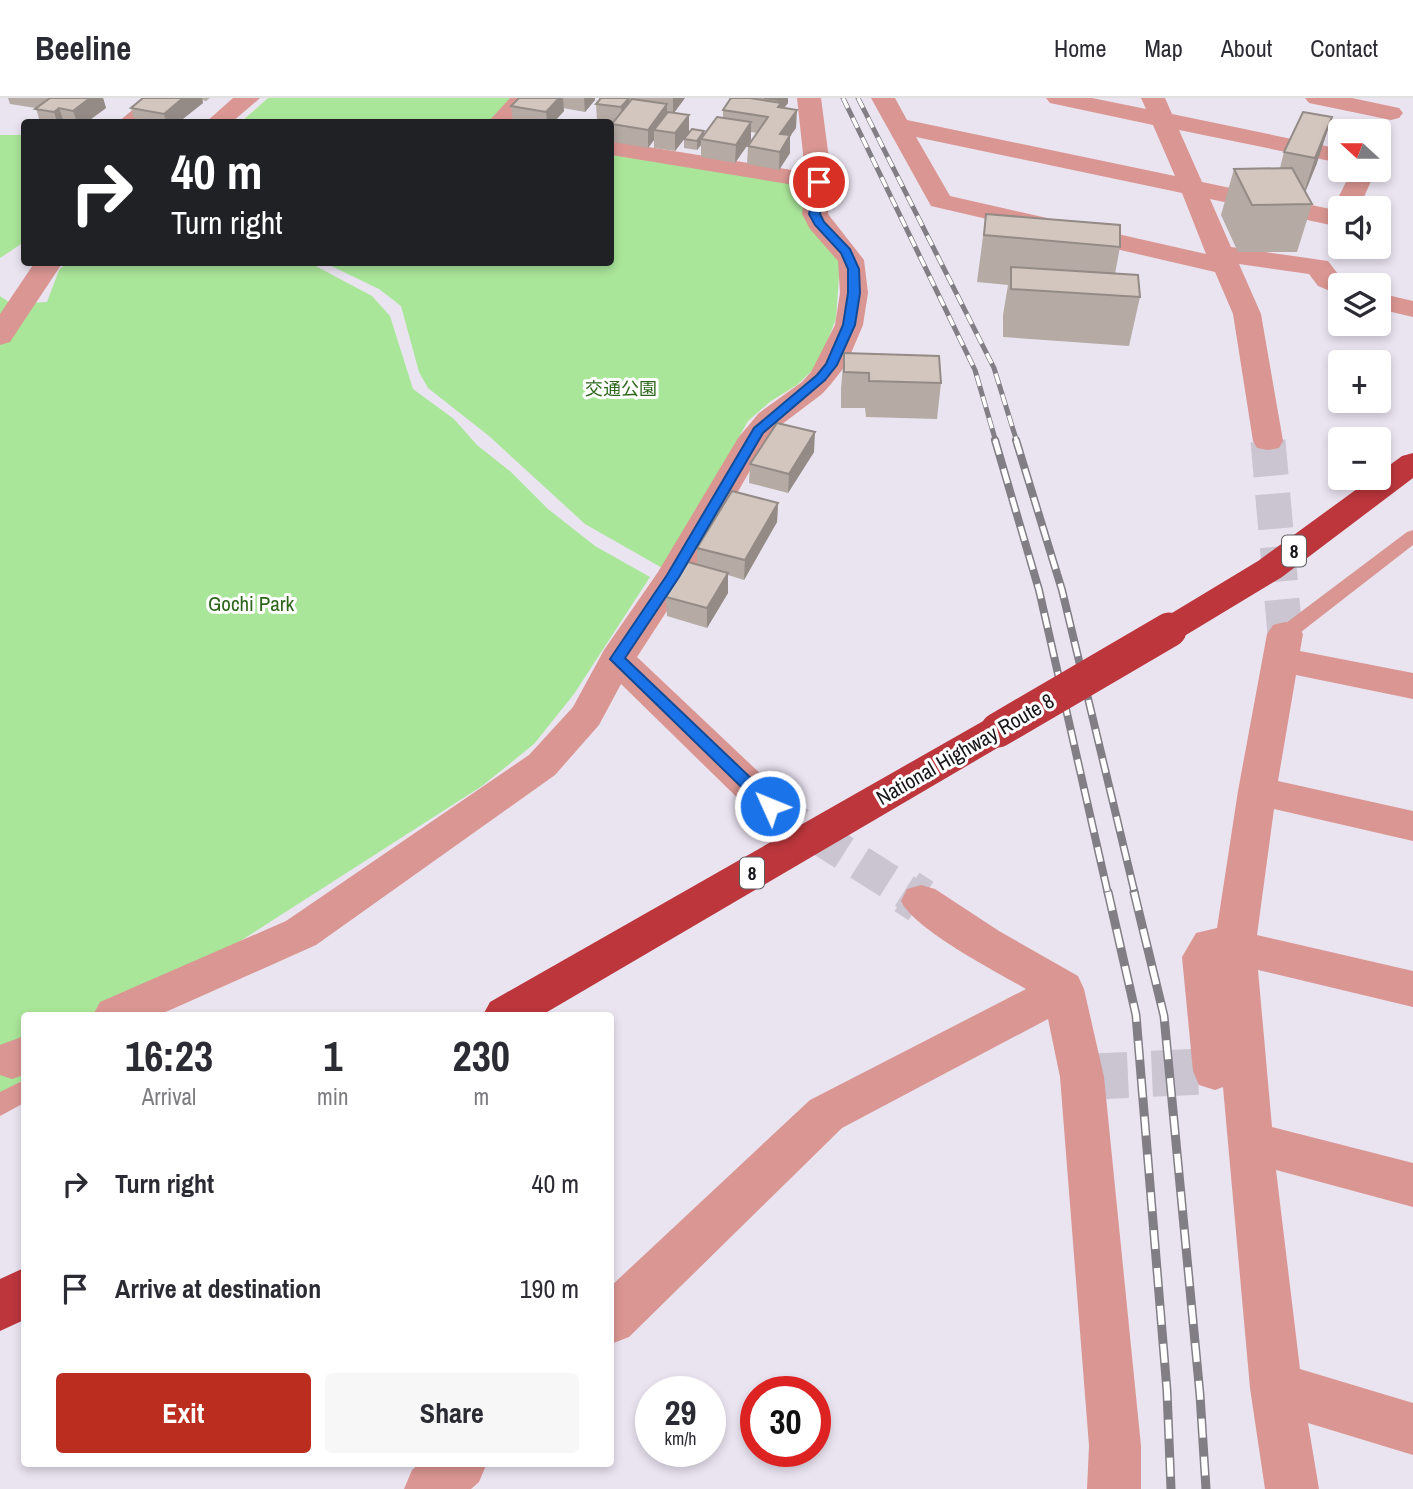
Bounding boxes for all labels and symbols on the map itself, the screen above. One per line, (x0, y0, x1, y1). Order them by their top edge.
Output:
north arrow (1328, 119, 1391, 182)
pin (789, 152, 849, 212)
park label: 交通公園 (585, 376, 657, 401)
road number: 8 (1282, 535, 1306, 566)
park label: Gochi Park (208, 589, 294, 618)
street label: National Highway Route 8 (871, 686, 1059, 812)
position arrow (733, 769, 807, 843)
road number: 8 (740, 858, 764, 888)
speed limit sign: 30 (740, 1376, 831, 1467)

